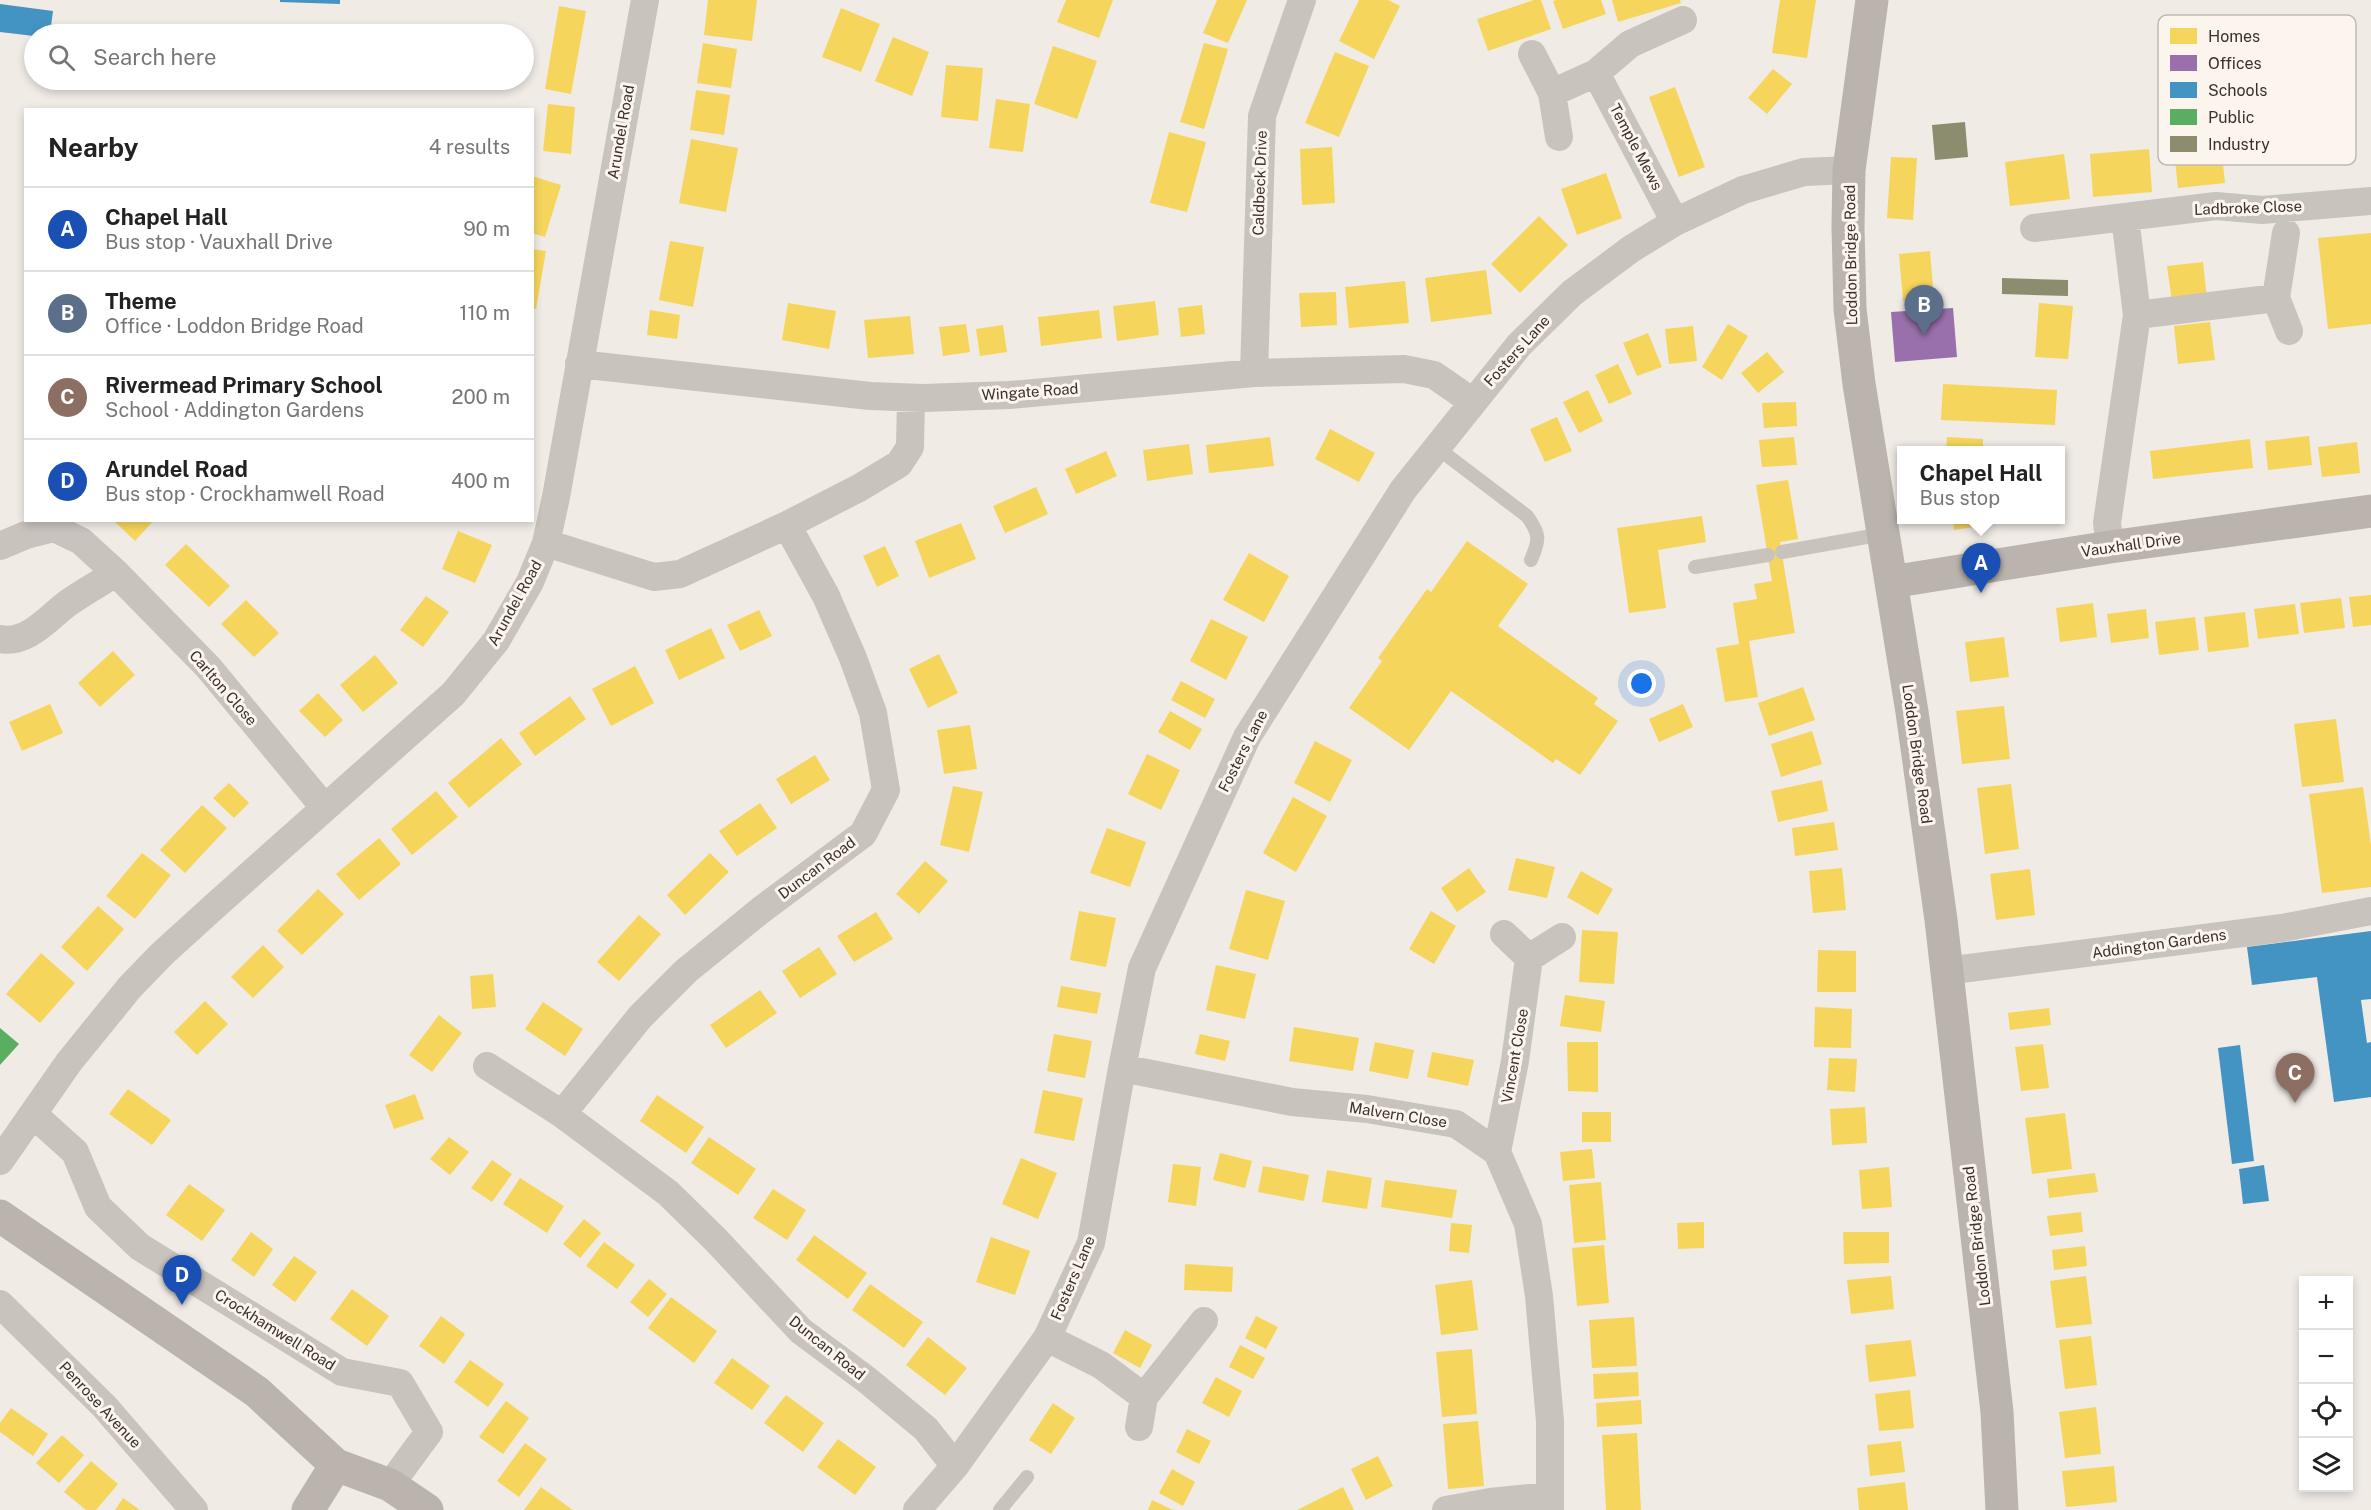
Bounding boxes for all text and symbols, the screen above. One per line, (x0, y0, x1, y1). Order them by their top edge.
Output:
legend (2158, 15, 2356, 165)
search box (24, 24, 534, 90)
text: Homes (2208, 27, 2260, 46)
icon: search (45, 41, 78, 74)
text: Search here (93, 44, 217, 70)
text: Offices (2208, 54, 2262, 73)
text: Schools (2208, 81, 2267, 100)
street label: Arundel Road (604, 84, 637, 180)
street label: Temple Mews (1607, 101, 1666, 193)
text: Public (2208, 108, 2255, 127)
street label: Caldbeck Drive (1249, 130, 1270, 236)
text: Nearby (48, 132, 138, 163)
text: 4 results (429, 135, 510, 159)
text: Industry (2208, 135, 2270, 154)
street label: Loddon Bridge Road (1841, 184, 1860, 326)
street label: Ladbroke Close (2194, 197, 2302, 218)
text: Chapel Hall (105, 204, 228, 230)
text: A (60, 217, 75, 241)
text: 90 m (463, 217, 510, 241)
text: Bus stop · Vauxhall Drive (105, 230, 333, 254)
pin: B (1904, 286, 1944, 335)
text: Theme (105, 288, 177, 314)
text: B (61, 301, 74, 325)
text: 110 m (459, 301, 510, 325)
street label: Fosters Lane (1480, 312, 1553, 390)
text: Office · Loddon Bridge Road (105, 314, 364, 338)
text: Rivermead Primary School (105, 372, 383, 398)
street label: Wingate Road (981, 380, 1079, 403)
text: C (60, 385, 75, 409)
text: 200 m (452, 385, 510, 409)
text: School · Addington Gardens (105, 398, 364, 422)
popup (1897, 446, 2065, 524)
text: Arundel Road (105, 456, 248, 482)
text: Chapel Hall (1920, 460, 2042, 486)
text: D (60, 469, 75, 493)
text: 400 m (451, 469, 510, 493)
text: Bus stop · Crockhamwell Road (105, 482, 385, 506)
text: Bus stop (1920, 486, 2000, 510)
street label: Vauxhall Drive (2080, 529, 2182, 560)
pin: A (1962, 544, 2000, 593)
street label: Arundel Road (484, 557, 545, 648)
street label: Carlton Close (186, 647, 261, 729)
your location (1627, 669, 1656, 698)
street label: Loddon Bridge Road (1899, 683, 1936, 825)
street label: Fosters Lane (1215, 707, 1270, 795)
street label: Duncan Road (775, 833, 859, 902)
street label: Addington Gardens (2091, 926, 2227, 961)
street label: Vincent Close (1498, 1007, 1531, 1105)
pin: C (2276, 1054, 2314, 1103)
street label: Malvern Close (1348, 1098, 1448, 1131)
street label: Loddon Bridge Road (1959, 1165, 1994, 1307)
street label: Fosters Lane (1047, 1233, 1098, 1322)
pin: D (162, 1256, 201, 1305)
map controls (2299, 1276, 2353, 1492)
button: + (2299, 1276, 2353, 1330)
street label: Crockhamwell Road (212, 1286, 339, 1374)
street label: Duncan Road (786, 1312, 868, 1383)
button: − (2299, 1330, 2353, 1384)
street label: Penrose Avenue (56, 1358, 145, 1451)
button: locate (2299, 1384, 2353, 1438)
button: layers (2299, 1438, 2353, 1492)

